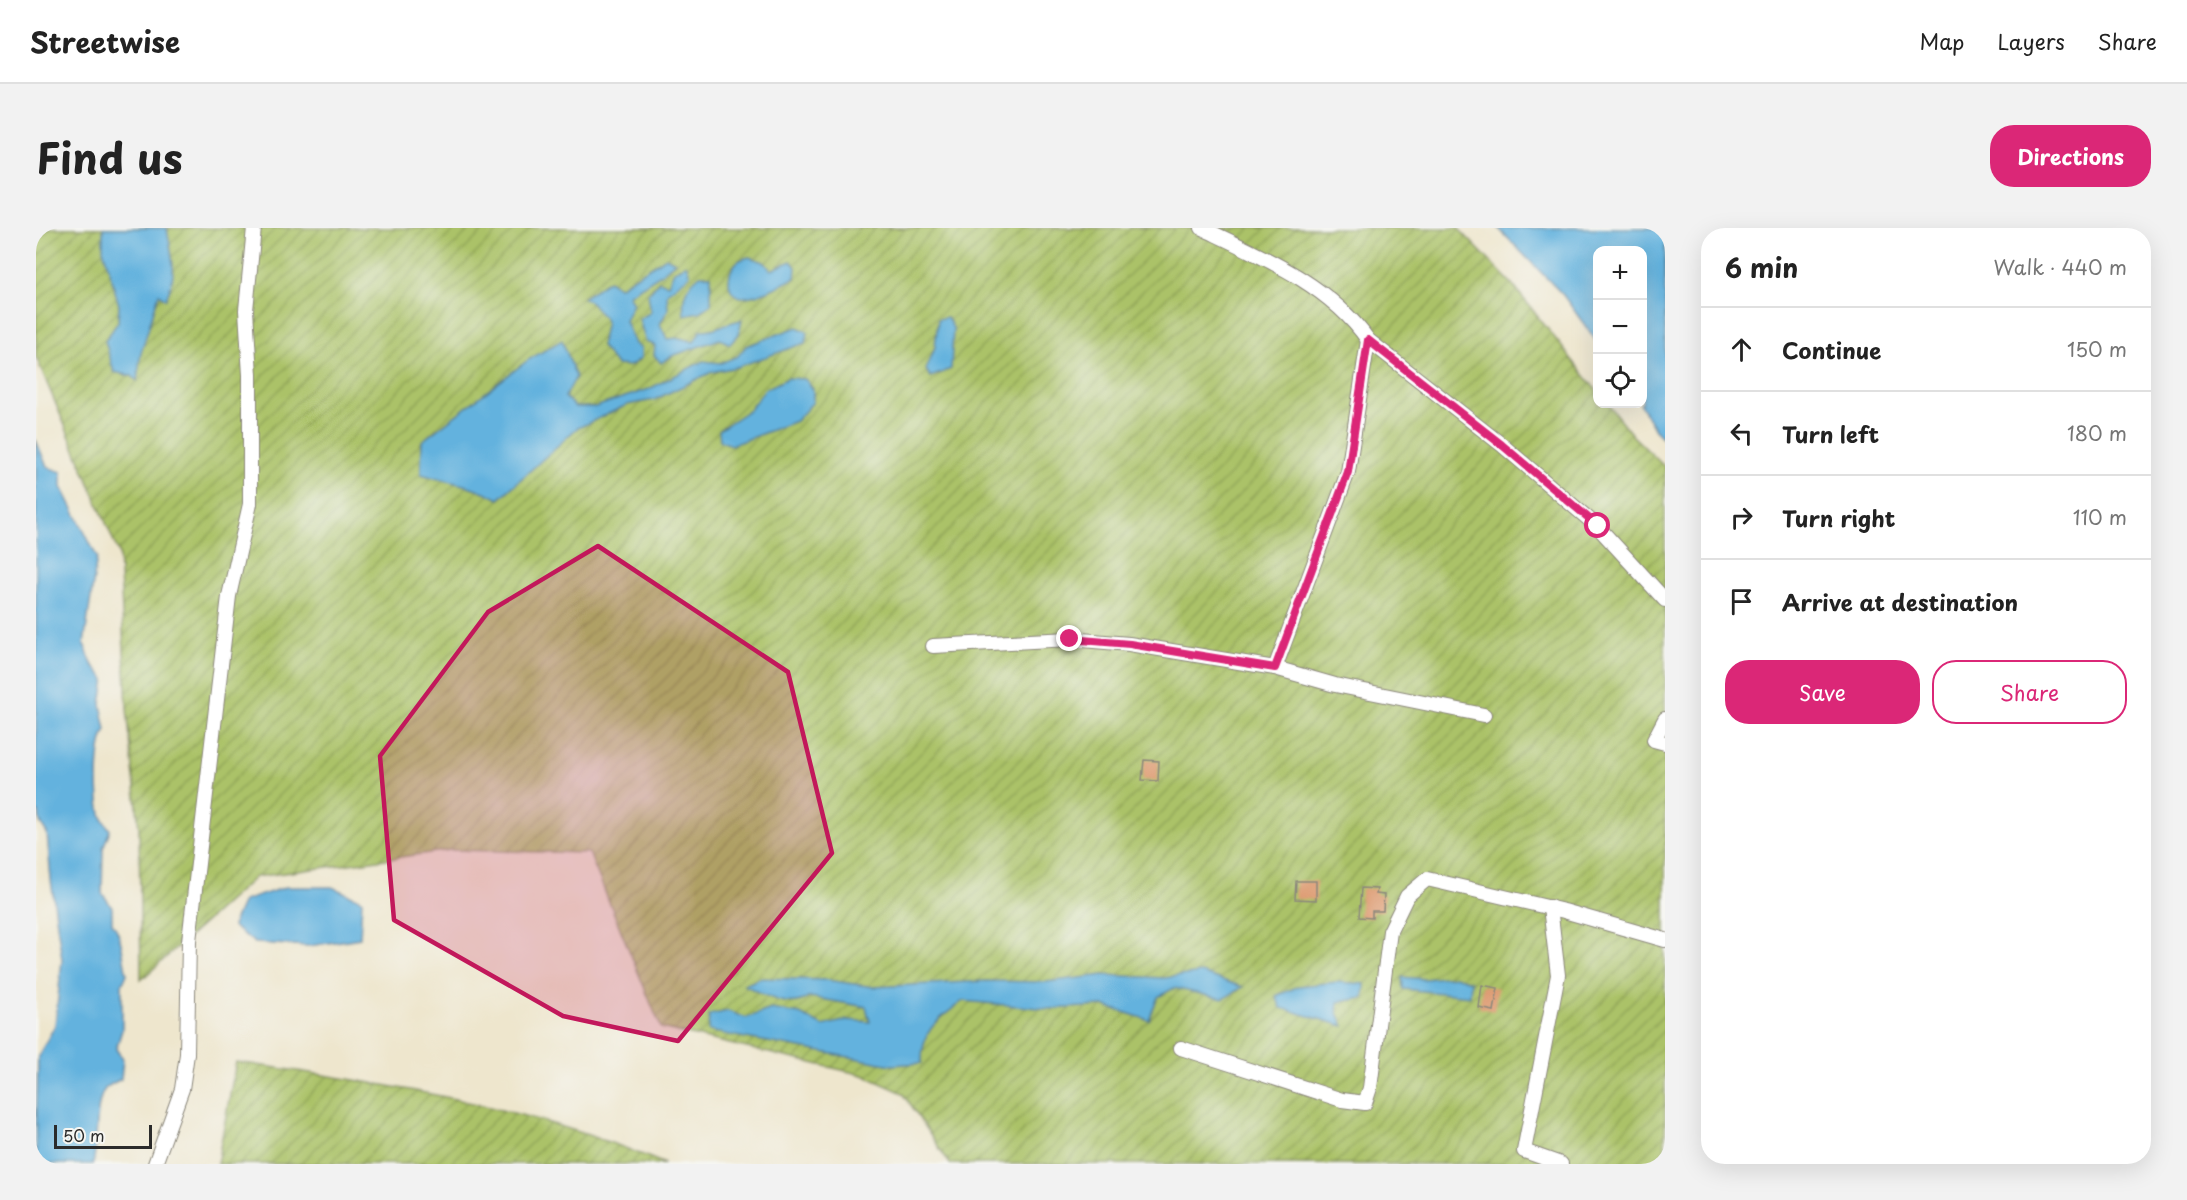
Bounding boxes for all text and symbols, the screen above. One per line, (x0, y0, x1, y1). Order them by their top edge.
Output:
text: Streetwise (30, 20, 180, 63)
text: Map (1920, 25, 1964, 57)
text: Layers (1997, 25, 2065, 57)
text: Share (2098, 25, 2157, 57)
text: Find us (36, 125, 183, 188)
button: Directions (1990, 125, 2151, 187)
map controls (1593, 246, 1647, 408)
button: + (1593, 246, 1647, 300)
text: 6 min (1725, 248, 1798, 287)
text: Walk · 440 m (1994, 252, 2127, 282)
button: − (1593, 300, 1647, 354)
icon: ahead (1725, 333, 1758, 366)
text: Continue (1782, 333, 1881, 366)
text: 150 m (2067, 334, 2127, 364)
button: locate (1593, 354, 1647, 408)
icon: left (1725, 417, 1758, 450)
text: Turn left (1782, 417, 1879, 450)
text: 180 m (2067, 418, 2127, 448)
icon: right (1725, 501, 1758, 534)
text: Turn right (1782, 501, 1895, 534)
text: 110 m (2073, 502, 2127, 532)
route start (1584, 512, 1610, 538)
icon: arrive (1725, 585, 1758, 618)
text: Arrive at destination (1782, 585, 2018, 618)
route end (1056, 625, 1082, 651)
button: Save (1725, 660, 1920, 724)
button: Share (1932, 660, 2127, 724)
scale bar (54, 1122, 152, 1150)
text: 50 m (63, 1123, 104, 1147)

